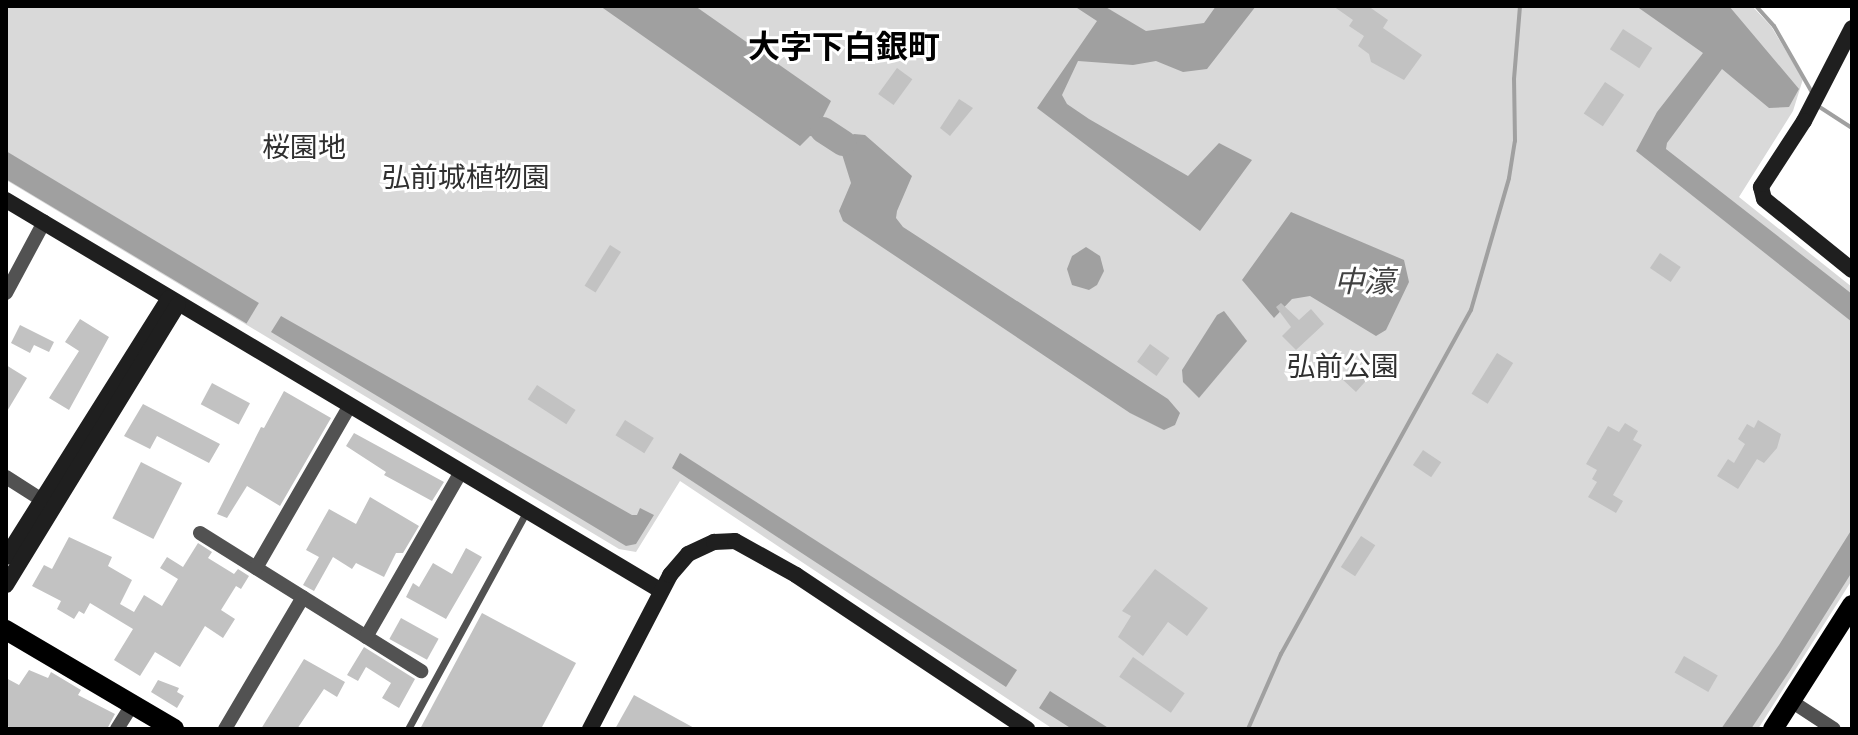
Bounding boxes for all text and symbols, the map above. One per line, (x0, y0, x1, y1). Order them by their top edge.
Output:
district label: 大字下白銀町 (748, 29, 940, 67)
park label: 桜園地 (262, 131, 346, 165)
park label: 弘前城植物園 (382, 161, 550, 195)
water label: 中濠 (1334, 265, 1394, 301)
park label: 弘前公園 (1287, 350, 1399, 384)

